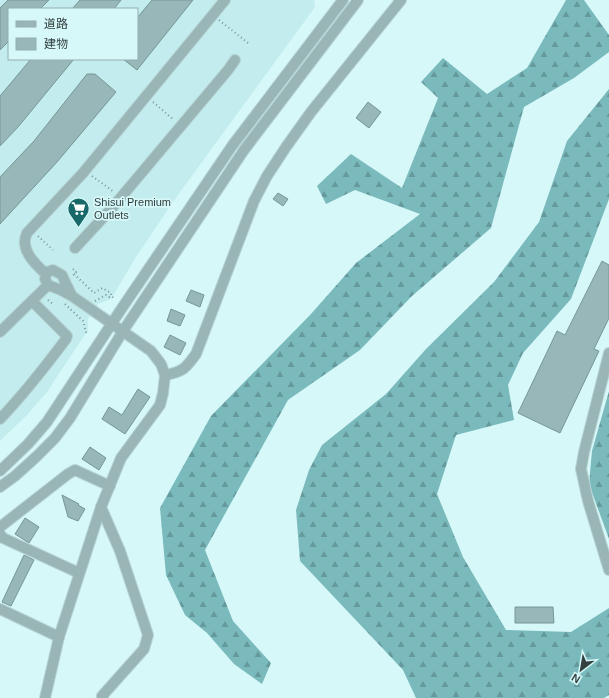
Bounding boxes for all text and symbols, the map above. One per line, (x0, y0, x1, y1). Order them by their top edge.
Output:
legend (8, 8, 138, 60)
text: 道路 (44, 17, 68, 31)
text: 建物 (44, 37, 68, 51)
supermarket icon: Shisui Premium Outlets (65, 195, 91, 228)
place label: Shisui Premium Outlets (94, 196, 171, 221)
north arrow (561, 650, 601, 690)
text: N (569, 671, 582, 686)

